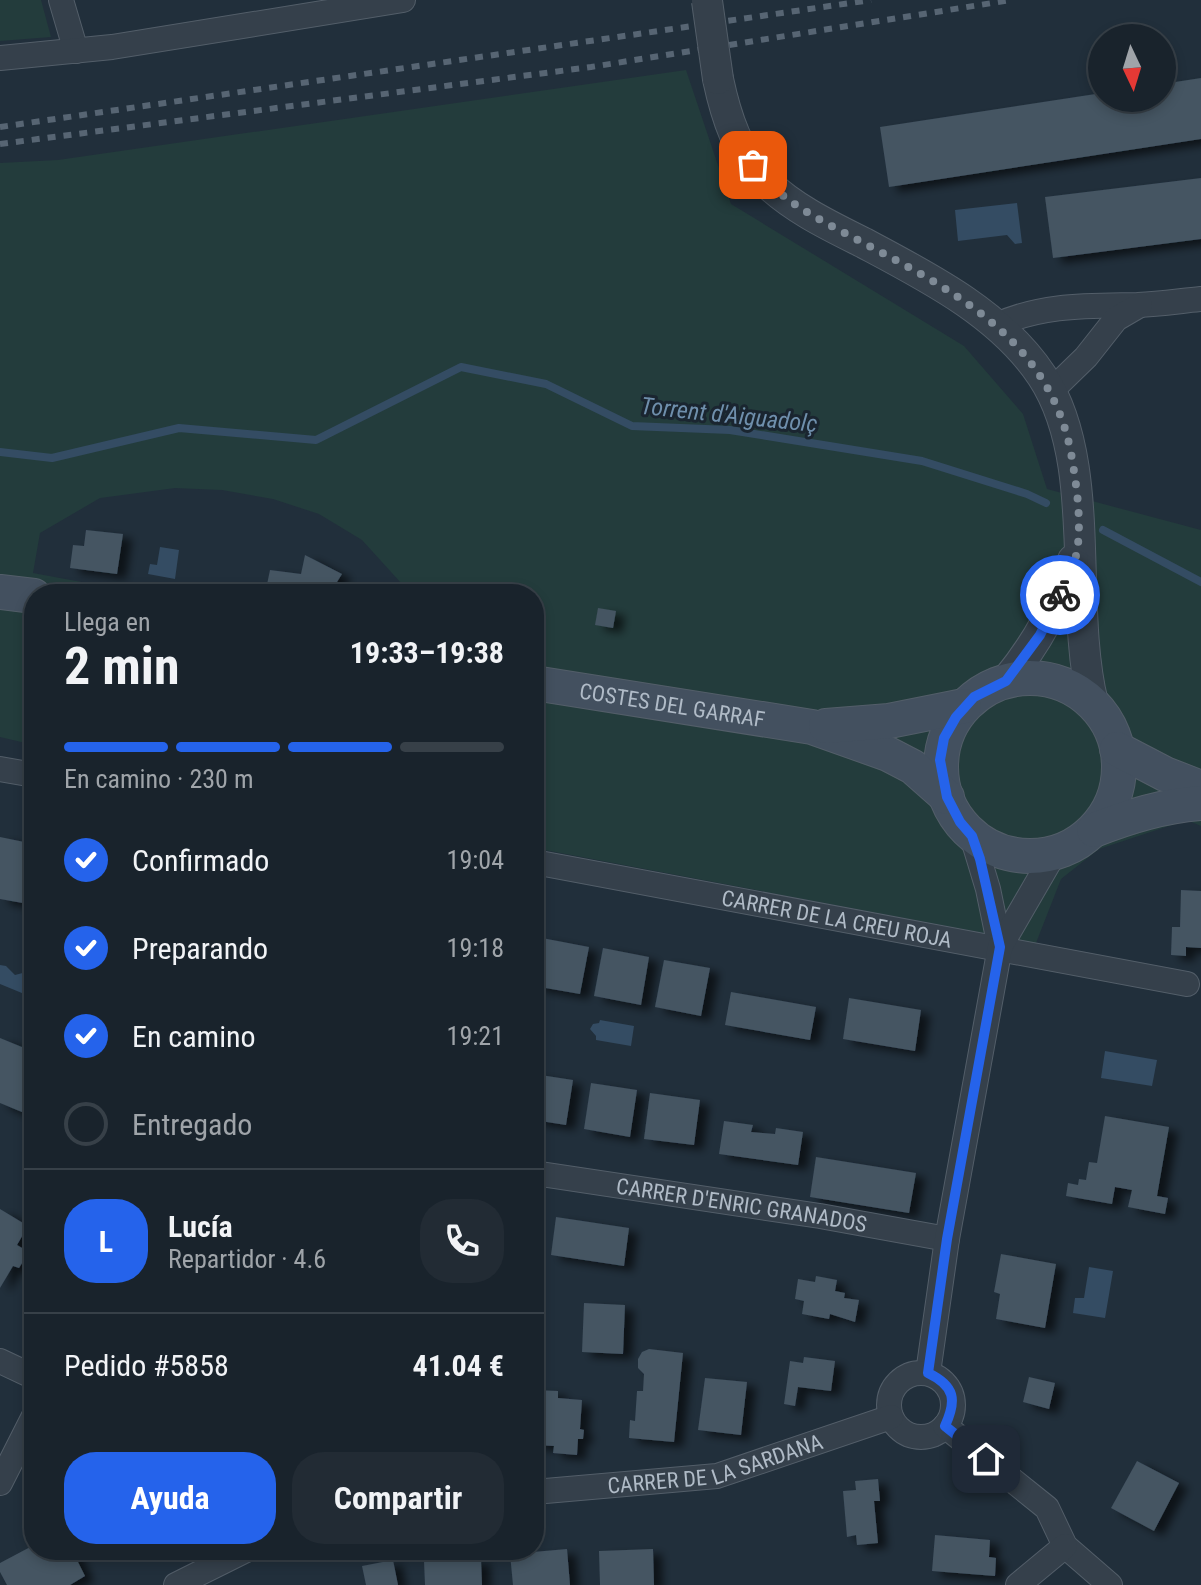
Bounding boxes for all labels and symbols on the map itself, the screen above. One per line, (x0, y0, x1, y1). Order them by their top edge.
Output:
north arrow (1088, 24, 1176, 112)
pin (719, 131, 787, 199)
water label: Torrent d'Aiguadolç (639, 392, 819, 438)
courier (1020, 555, 1100, 635)
street label: COSTES DEL GARRAF (578, 678, 767, 732)
street label: CARRER DE LA CREU ROJA (719, 885, 954, 953)
street label: CARRER D'ENRIC GRANADOS (615, 1174, 869, 1237)
pin (952, 1425, 1020, 1493)
street label: CARRER DE LA SARDANA (606, 1429, 826, 1499)

